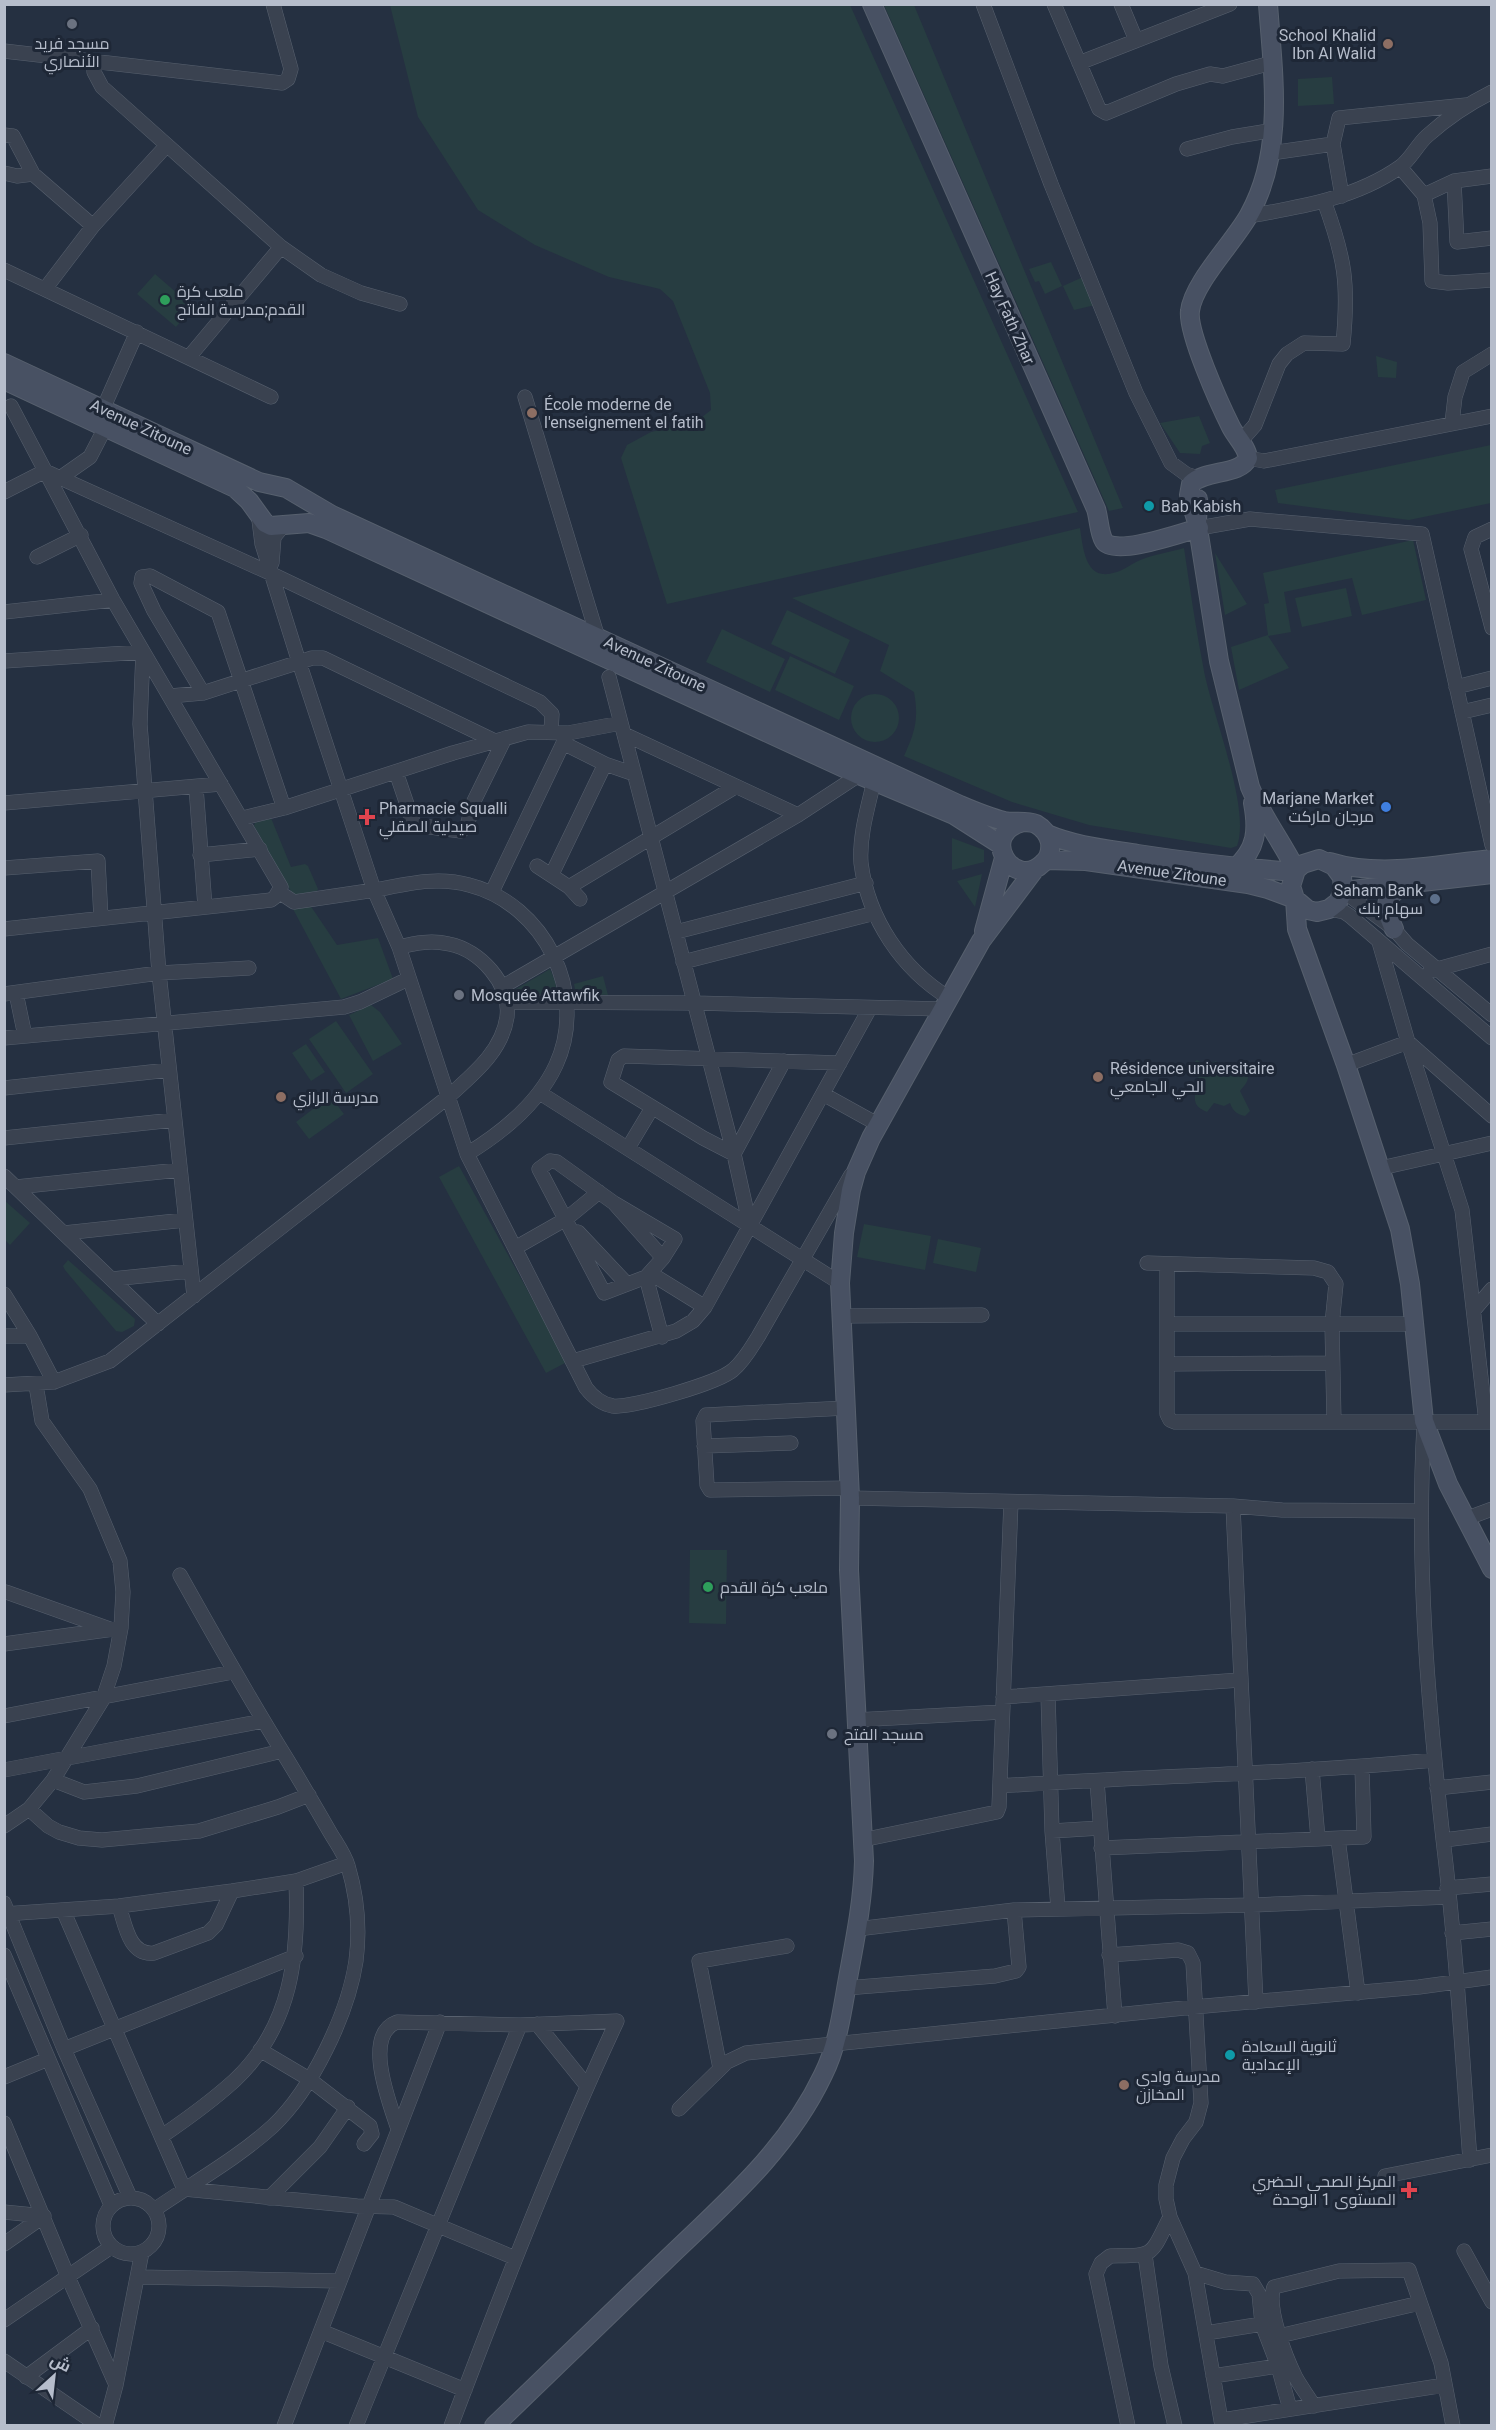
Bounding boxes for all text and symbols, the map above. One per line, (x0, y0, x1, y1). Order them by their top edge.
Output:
marker: مسجد فريد الأنصاري (65, 17, 79, 31)
place label: School Khalid Ibn Al Walid (1279, 26, 1376, 63)
place label: مسجد فريد الأنصاري (35, 34, 109, 75)
marker: School Khalid Ibn Al Walid (1381, 37, 1395, 51)
street label: Hay Fath Zhar (981, 269, 1039, 368)
place label: ملعب كرة القدم;مدرسة الفاتح (177, 282, 305, 321)
marker: ملعب كرة القدم;مدرسة الفاتح (158, 293, 172, 307)
street label: Avenue Zitoune (87, 395, 195, 459)
place label: École moderne de l'enseignement el fatih (544, 395, 704, 432)
marker: École moderne de l'enseignement el fatih (525, 406, 539, 420)
place label: Bab Kabish (1161, 497, 1241, 516)
marker: Bab Kabish (1142, 499, 1156, 513)
street label: Avenue Zitoune (601, 632, 709, 696)
place label: Marjane Market مرجان ماركت (1262, 789, 1374, 827)
place label: Pharmacie Squalli صيدلية الصقلي (379, 799, 507, 840)
marker: Marjane Market مرجان ماركت (1379, 800, 1393, 814)
marker: Pharmacie Squalli صيدلية الصقلي (360, 810, 374, 824)
street label: Avenue Zitoune (1116, 856, 1228, 890)
place label: Saham Bank سهام بنك (1334, 881, 1424, 920)
marker: Saham Bank سهام بنك (1428, 892, 1442, 906)
place label: Mosquée Attawfik (471, 986, 601, 1005)
marker: Mosquée Attawfik (452, 988, 466, 1002)
place label: Résidence universitaire الحي الجامعي (1110, 1059, 1275, 1100)
marker: Résidence universitaire الحي الجامعي (1091, 1070, 1105, 1084)
place label: مدرسة الرازي (293, 1088, 379, 1111)
marker: مدرسة الرازي (274, 1090, 288, 1104)
place label: ملعب كرة القدم (720, 1578, 828, 1599)
marker: ملعب كرة القدم (701, 1580, 715, 1594)
place label: مسجد الفتح (844, 1725, 924, 1746)
marker: مسجد الفتح (825, 1727, 839, 1741)
place label: ثانوية السعادة الإعدادية (1242, 2037, 1337, 2074)
marker: ثانوية السعادة الإعدادية (1223, 2048, 1237, 2062)
place label: مدرسة وادي المخازن (1136, 2067, 1221, 2105)
marker: مدرسة وادي المخازن (1117, 2078, 1131, 2092)
place label: المركز الصحي الحضري المستوى 1 الوحدة (1252, 2172, 1396, 2210)
marker: المركز الصحي الحضري المستوى 1 الوحدة (1400, 2181, 1418, 2199)
north arrow (24, 2346, 84, 2406)
text: ش (47, 2350, 74, 2376)

